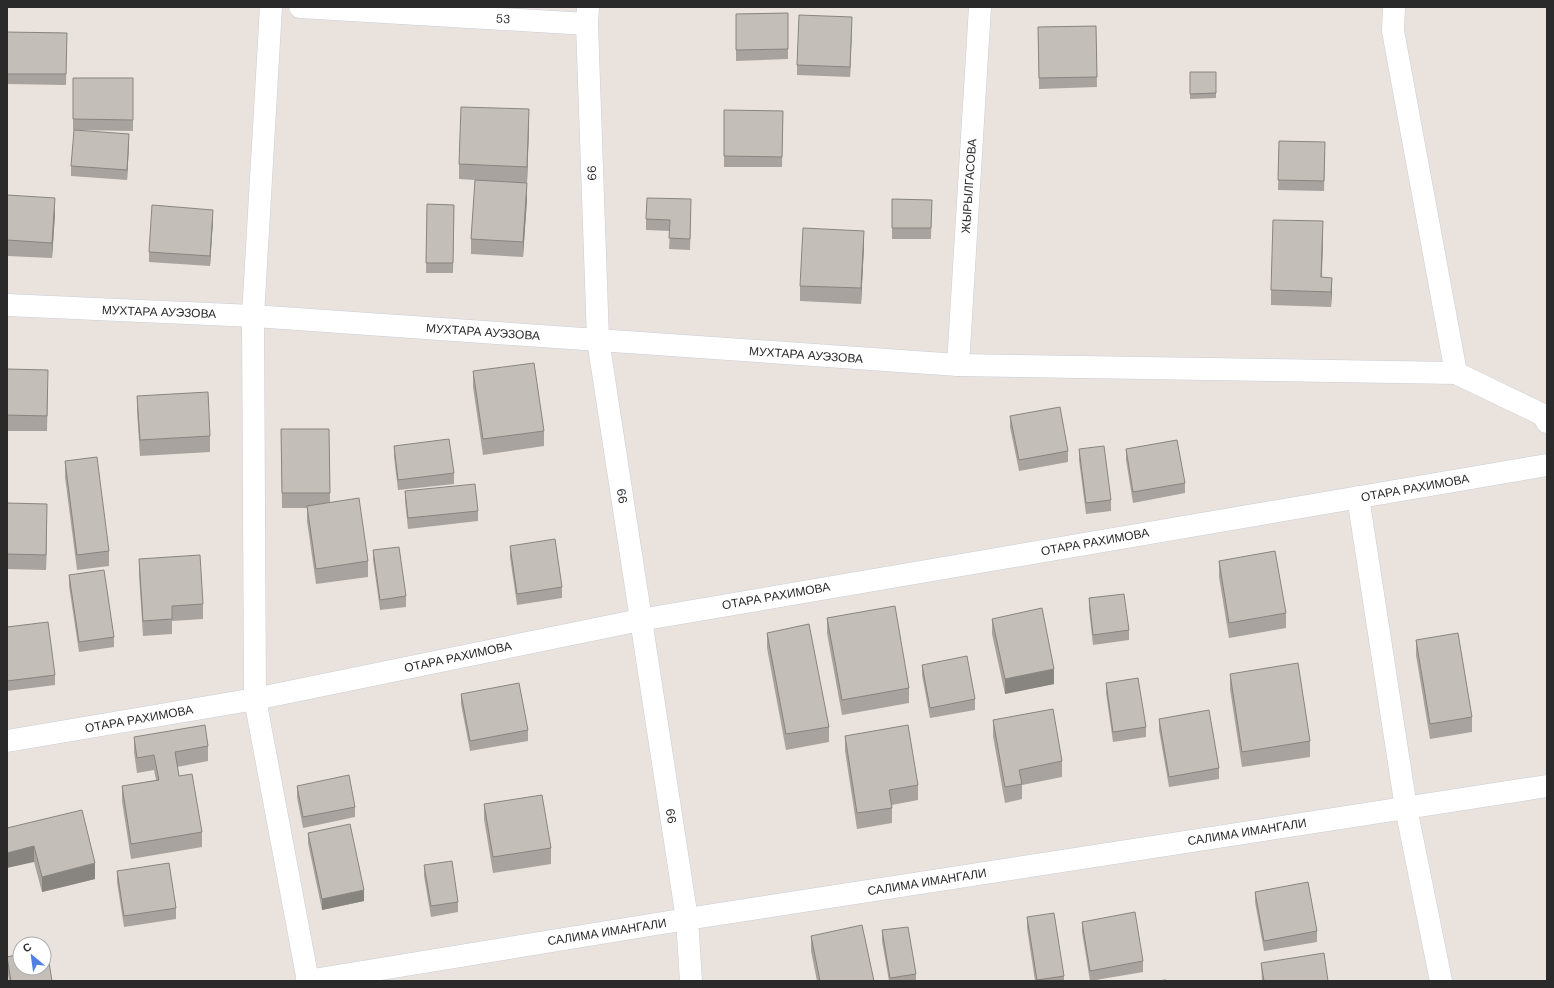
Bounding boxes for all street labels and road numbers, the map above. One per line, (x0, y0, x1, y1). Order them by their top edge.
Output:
street label: 53 (495, 11, 511, 27)
street label: ЖЫРЫЛГАСОВА (958, 138, 980, 234)
street label: 66 (584, 165, 600, 181)
street label: МУХТАРА АУЭЗОВА (102, 302, 216, 322)
street label: МУХТАРА АУЭЗОВА (425, 320, 541, 344)
street label: МУХТАРА АУЭЗОВА (748, 343, 864, 367)
street label: ОТАРА РАХИМОВА (1360, 471, 1470, 505)
street label: 66 (613, 487, 631, 505)
street label: ОТАРА РАХИМОВА (1040, 525, 1150, 559)
street label: ОТАРА РАХИМОВА (721, 579, 831, 613)
street label: ОТАРА РАХИМОВА (403, 638, 513, 676)
street label: ОТАРА РАХИМОВА (84, 702, 194, 736)
street label: 66 (662, 807, 680, 825)
street label: САЛИМА ИМАНГАЛИ (1186, 815, 1308, 849)
street label: САЛИМА ИМАНГАЛИ (866, 865, 988, 899)
street label: САЛИМА ИМАНГАЛИ (546, 915, 668, 949)

